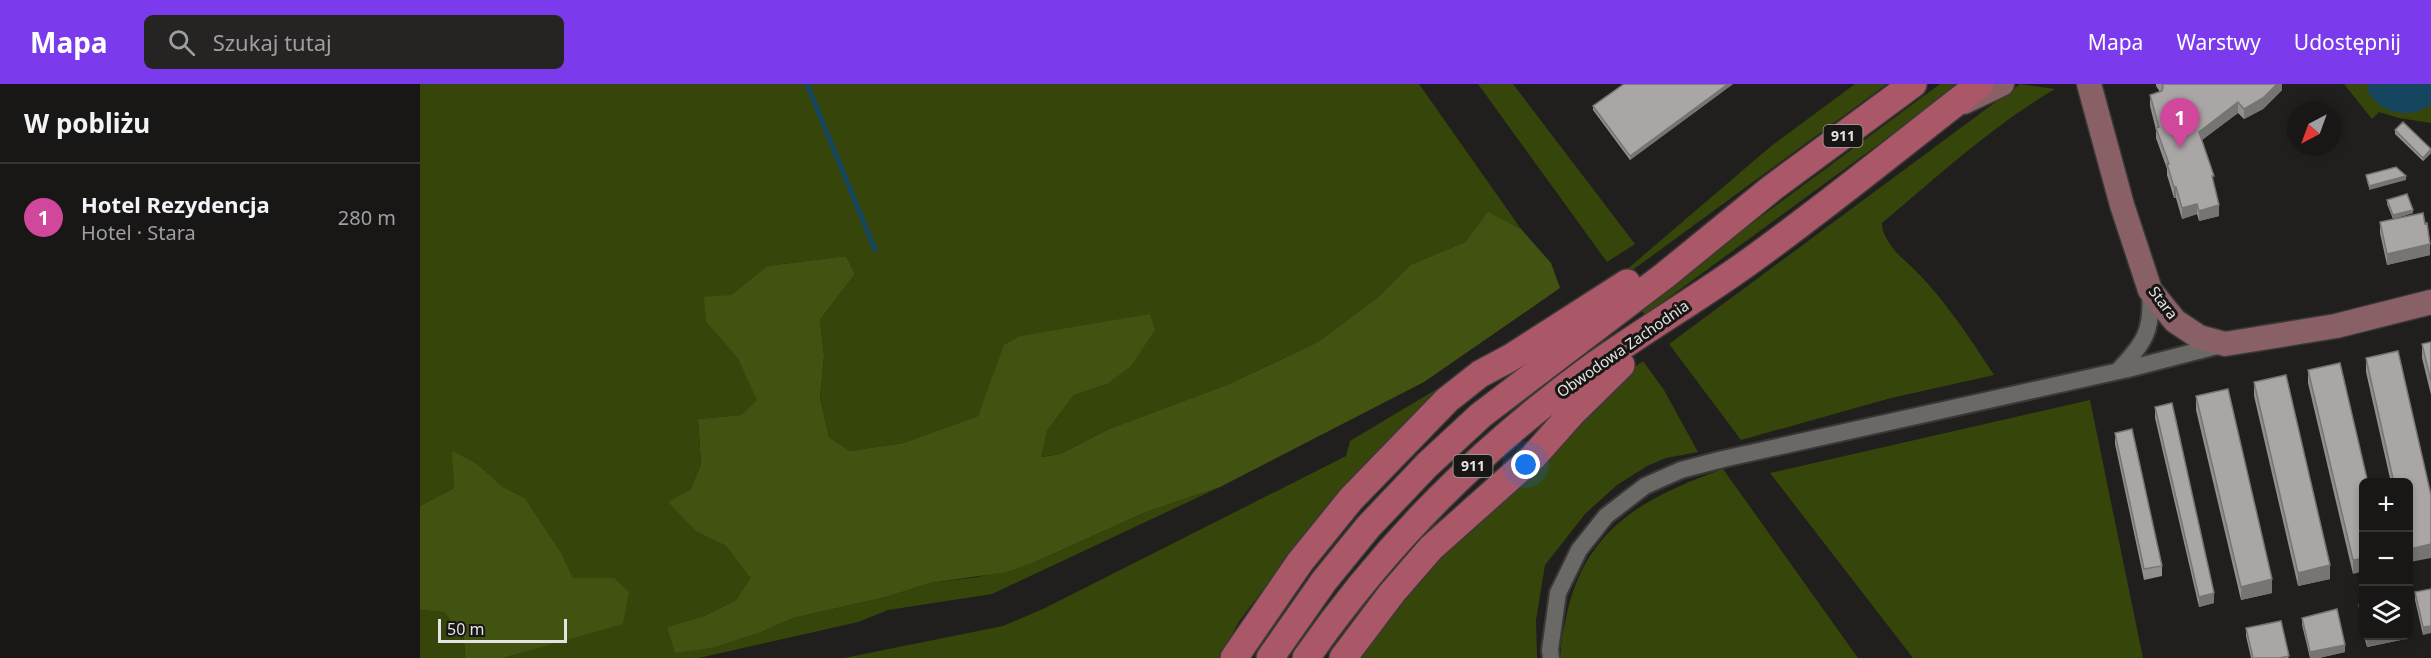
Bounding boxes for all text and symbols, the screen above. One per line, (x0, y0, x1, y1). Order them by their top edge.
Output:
search box (144, 15, 564, 69)
text: Mapa (30, 23, 108, 61)
icon: search (165, 26, 198, 59)
text: Szukaj tutaj (213, 27, 332, 57)
text: Mapa (2088, 28, 2143, 56)
text: Warstwy (2176, 28, 2261, 56)
text: Udostępnij (2294, 28, 2401, 56)
pin: 1 (2160, 98, 2200, 148)
north arrow (2287, 102, 2341, 156)
text: W pobliżu (24, 105, 150, 141)
road number: 911 (1824, 125, 1862, 147)
text: Hotel Rezydencja (81, 189, 270, 219)
text: 1 (38, 204, 49, 231)
text: 280 m (338, 204, 396, 231)
text: Hotel · Stara (81, 219, 196, 246)
street label: Stara (2145, 282, 2183, 323)
street label: Obwodowa Zachodnia (1552, 295, 1692, 401)
your location (1511, 450, 1540, 479)
road number: 911 (1454, 455, 1492, 477)
map controls (2359, 478, 2413, 640)
button: + (2359, 478, 2413, 532)
button: − (2359, 532, 2413, 586)
button: layers (2359, 586, 2413, 640)
scale bar (438, 616, 567, 644)
text: 50 m (447, 618, 484, 640)

